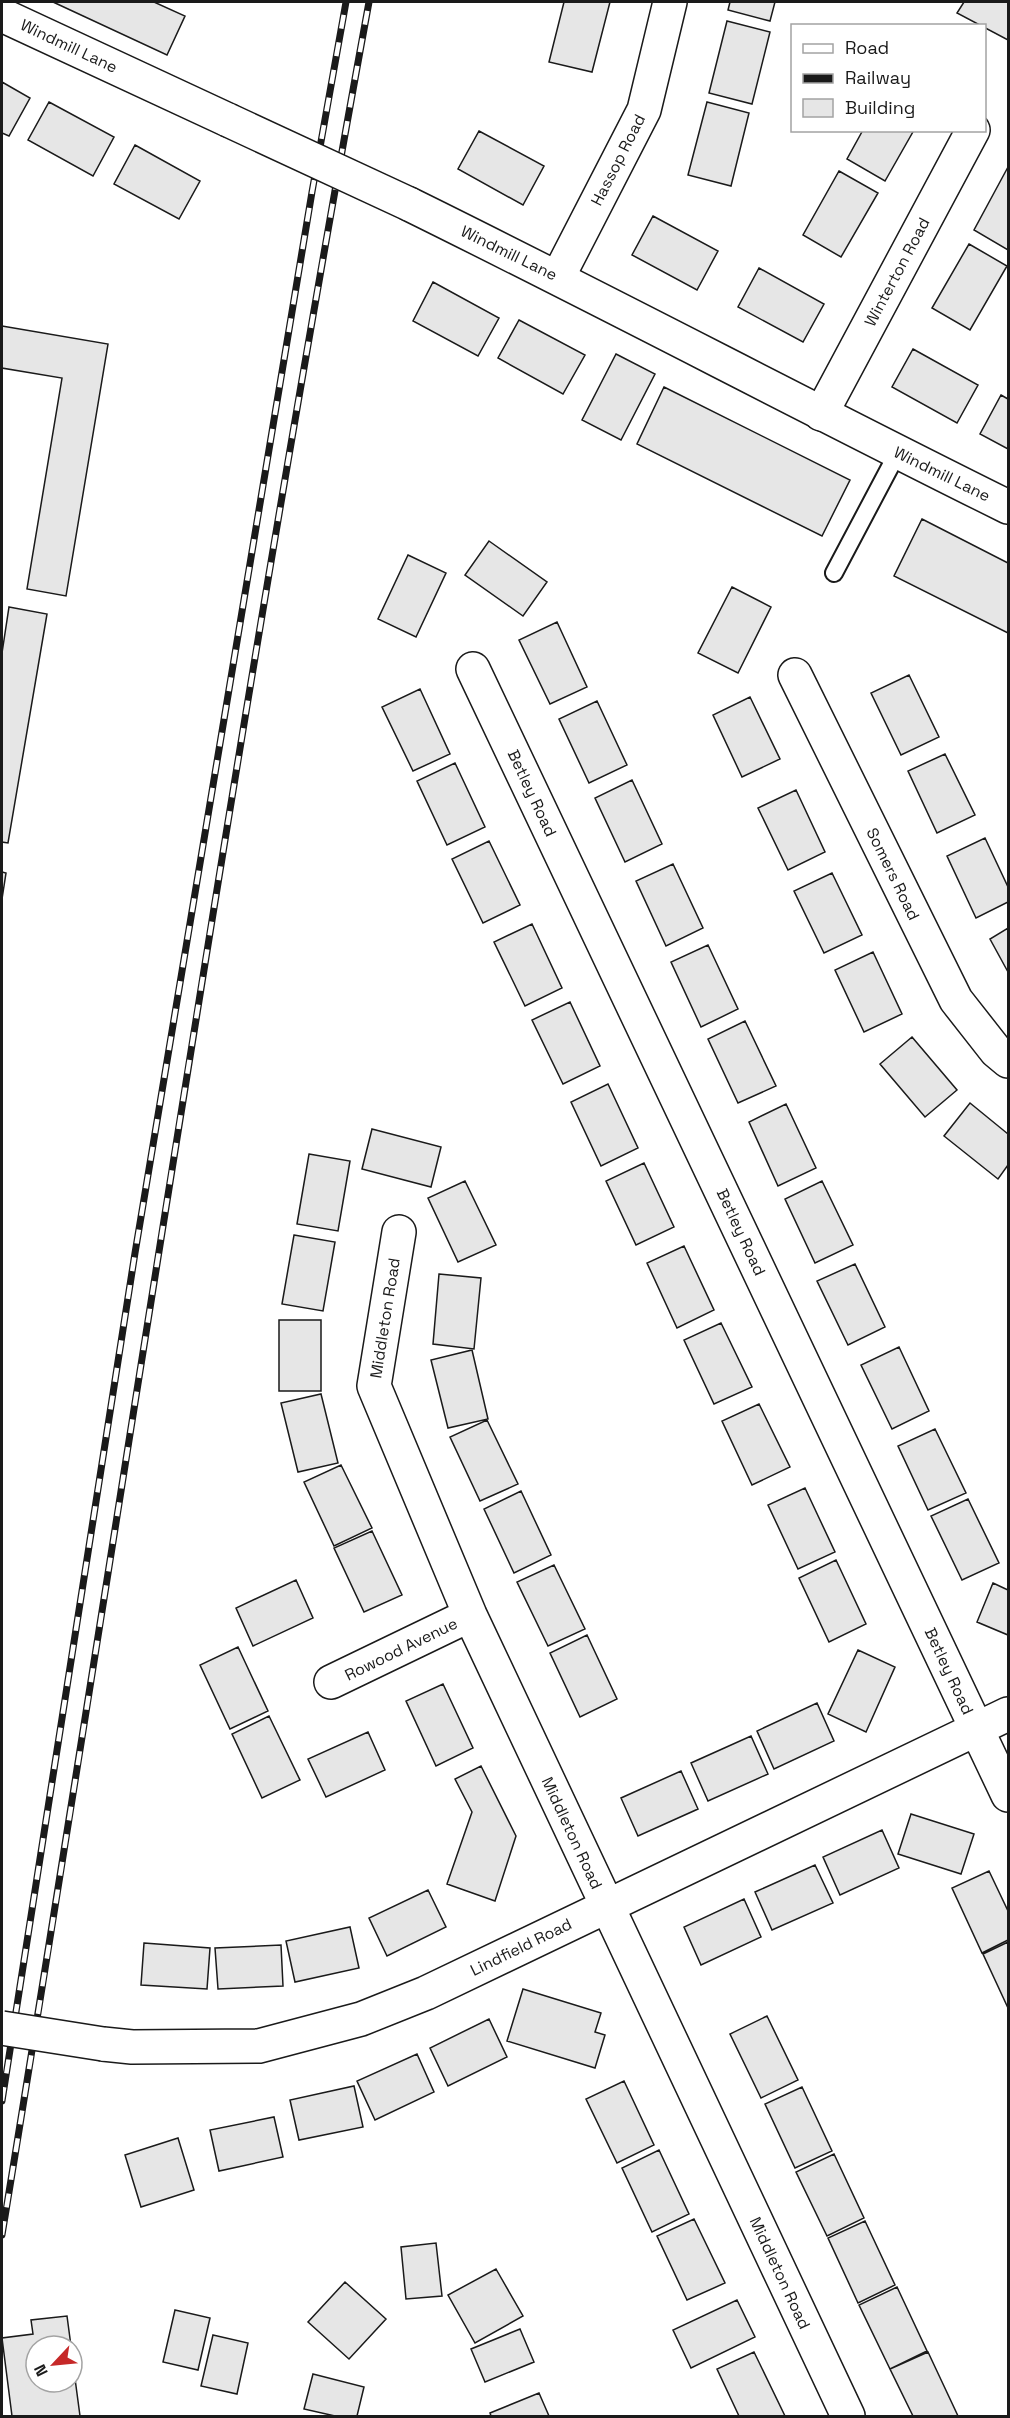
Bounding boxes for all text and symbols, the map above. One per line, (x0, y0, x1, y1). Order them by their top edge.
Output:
street label: Windmill Lane (17, 14, 121, 78)
legend (791, 24, 986, 132)
text: Road (845, 36, 889, 59)
text: Railway (845, 66, 911, 89)
text: Building (845, 96, 915, 119)
street label: Hassop Road (586, 111, 650, 209)
street label: Winterton Road (860, 214, 934, 330)
street label: Windmill Lane (457, 221, 561, 285)
street label: Windmill Lane (890, 442, 994, 506)
street label: Betley Road (503, 746, 561, 840)
street label: Somers Road (862, 824, 924, 924)
street label: Betley Road (712, 1185, 770, 1279)
street label: Middleton Road (365, 1256, 405, 1380)
street label: Rowood Avenue (341, 1613, 461, 1685)
street label: Betley Road (920, 1624, 978, 1718)
street label: Middleton Road (537, 1773, 607, 1893)
street label: Lindfield Road (467, 1913, 575, 1981)
street label: Middleton Road (745, 2213, 815, 2333)
north arrow (24, 2334, 84, 2394)
text: N (29, 2361, 53, 2380)

